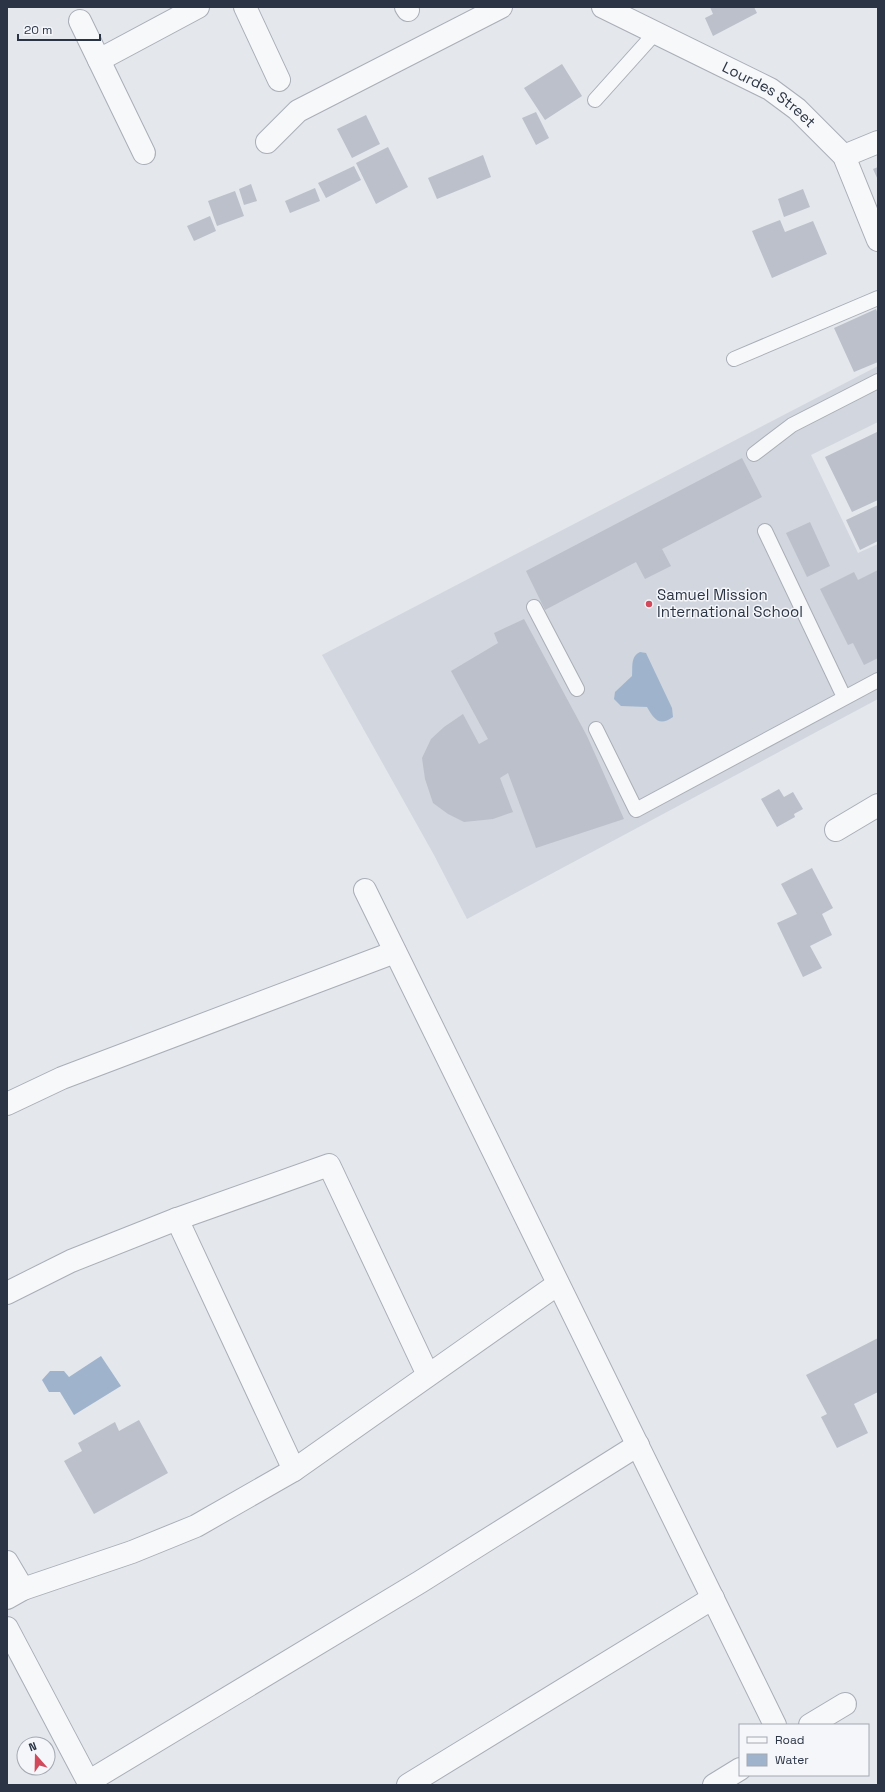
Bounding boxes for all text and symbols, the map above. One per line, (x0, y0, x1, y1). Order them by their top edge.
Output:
scale bar (18, 16, 100, 42)
text: 20 m (24, 22, 52, 38)
street label: Lourdes Street (719, 57, 820, 131)
place label: Samuel Mission International School (657, 585, 803, 621)
marker: Samuel Mission International School (644, 599, 654, 609)
legend (739, 1724, 869, 1776)
text: Road (775, 1732, 804, 1748)
north arrow (16, 1736, 56, 1776)
text: N (27, 1739, 38, 1754)
text: Water (775, 1752, 809, 1768)

